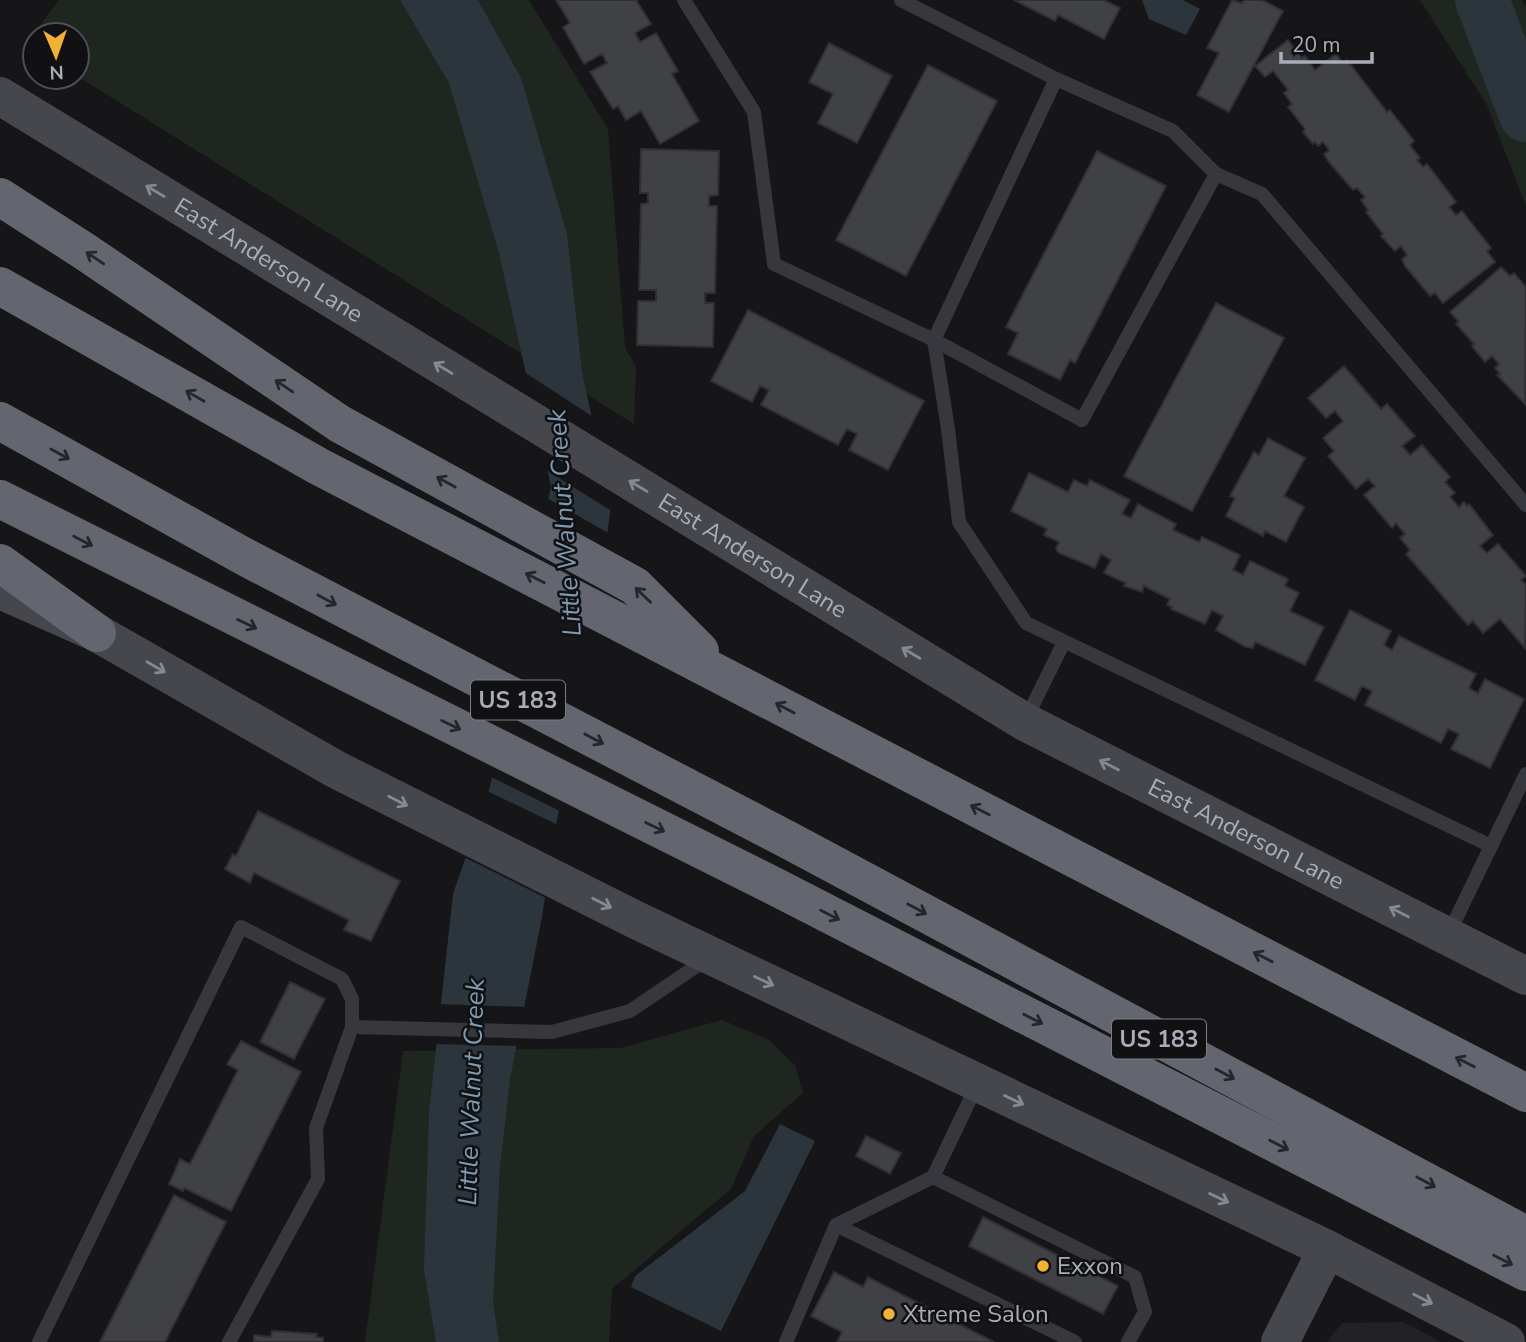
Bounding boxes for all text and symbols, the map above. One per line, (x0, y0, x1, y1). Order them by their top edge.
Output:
north arrow (21, 21, 91, 91)
scale bar (1281, 21, 1372, 65)
text: 20 m (1292, 31, 1341, 59)
text: N (49, 59, 64, 85)
one-way arrow (146, 184, 166, 198)
street label: East Anderson Lane (168, 190, 369, 330)
one-way arrow (86, 251, 106, 265)
one-way arrow (434, 360, 454, 374)
one-way arrow (275, 379, 294, 393)
one-way arrow (185, 389, 205, 403)
water label: Little Walnut Creek (539, 407, 590, 637)
one-way arrow (49, 447, 69, 461)
one-way arrow (436, 475, 457, 488)
one-way arrow (628, 479, 648, 493)
street label: East Anderson Lane (652, 486, 853, 626)
one-way arrow (72, 535, 93, 549)
one-way arrow (525, 571, 546, 585)
one-way arrow (635, 586, 652, 603)
one-way arrow (316, 593, 337, 607)
one-way arrow (236, 617, 257, 631)
one-way arrow (902, 646, 922, 660)
one-way arrow (145, 660, 165, 674)
road number: US 183 (471, 680, 565, 720)
one-way arrow (775, 701, 795, 715)
one-way arrow (440, 719, 461, 733)
one-way arrow (583, 732, 603, 746)
one-way arrow (1099, 758, 1120, 771)
street label: East Anderson Lane (1143, 771, 1350, 897)
one-way arrow (387, 794, 408, 808)
one-way arrow (970, 803, 991, 816)
one-way arrow (644, 820, 665, 834)
one-way arrow (591, 896, 612, 910)
one-way arrow (906, 903, 926, 917)
one-way arrow (1390, 904, 1410, 918)
one-way arrow (819, 909, 840, 923)
one-way arrow (1253, 950, 1274, 963)
one-way arrow (753, 975, 774, 988)
water label: Little Walnut Creek (450, 977, 493, 1206)
one-way arrow (1022, 1012, 1043, 1026)
road number: US 183 (1112, 1020, 1206, 1058)
one-way arrow (1455, 1054, 1476, 1068)
one-way arrow (1214, 1068, 1235, 1082)
one-way arrow (1003, 1094, 1024, 1107)
one-way arrow (1268, 1139, 1289, 1152)
one-way arrow (1415, 1176, 1436, 1189)
one-way arrow (1208, 1191, 1229, 1205)
place label: Exxon (1057, 1250, 1123, 1282)
one-way arrow (1492, 1254, 1513, 1267)
marker: Exxon (1035, 1258, 1051, 1274)
one-way arrow (1412, 1292, 1433, 1306)
place label: Xtreme Salon (903, 1298, 1049, 1330)
marker: Xtreme Salon (881, 1306, 897, 1322)

